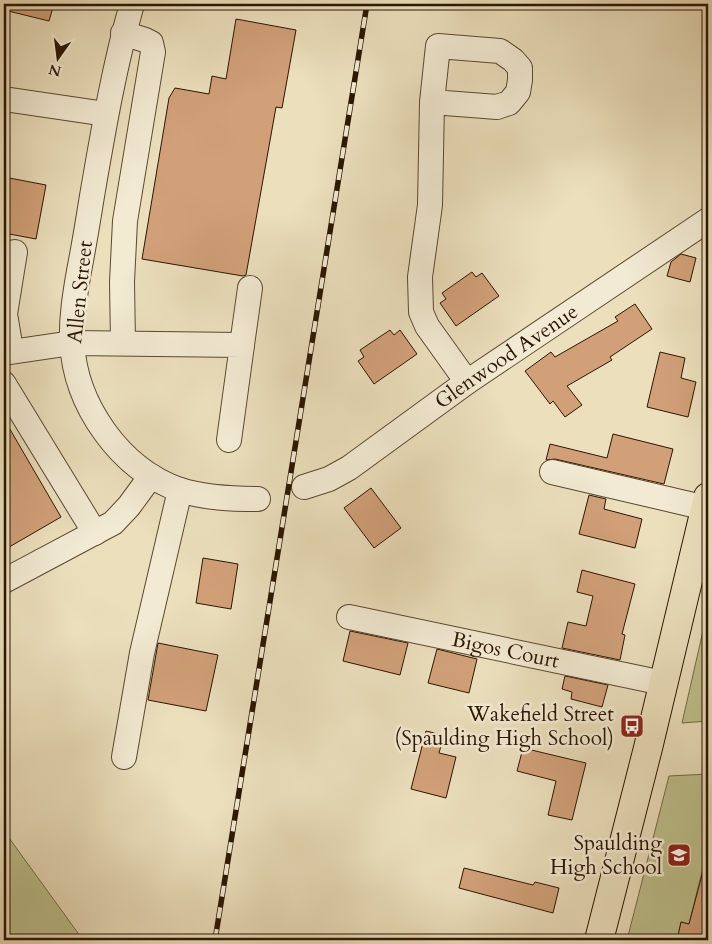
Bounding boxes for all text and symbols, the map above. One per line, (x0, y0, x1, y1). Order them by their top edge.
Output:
north arrow (32, 32, 82, 82)
text: N (47, 59, 63, 81)
street label: Allen Street (60, 239, 100, 345)
street label: Glenwood Avenue (428, 297, 584, 416)
street label: Bigos Court (449, 624, 562, 675)
place label: Wakefield Street (Spaulding High School) (395, 700, 614, 753)
bus stop icon: Wakefield Street (Spaulding High School) (619, 713, 645, 739)
place label: Spaulding High School (550, 829, 662, 882)
school or university icon: Spaulding High School (666, 842, 692, 868)

